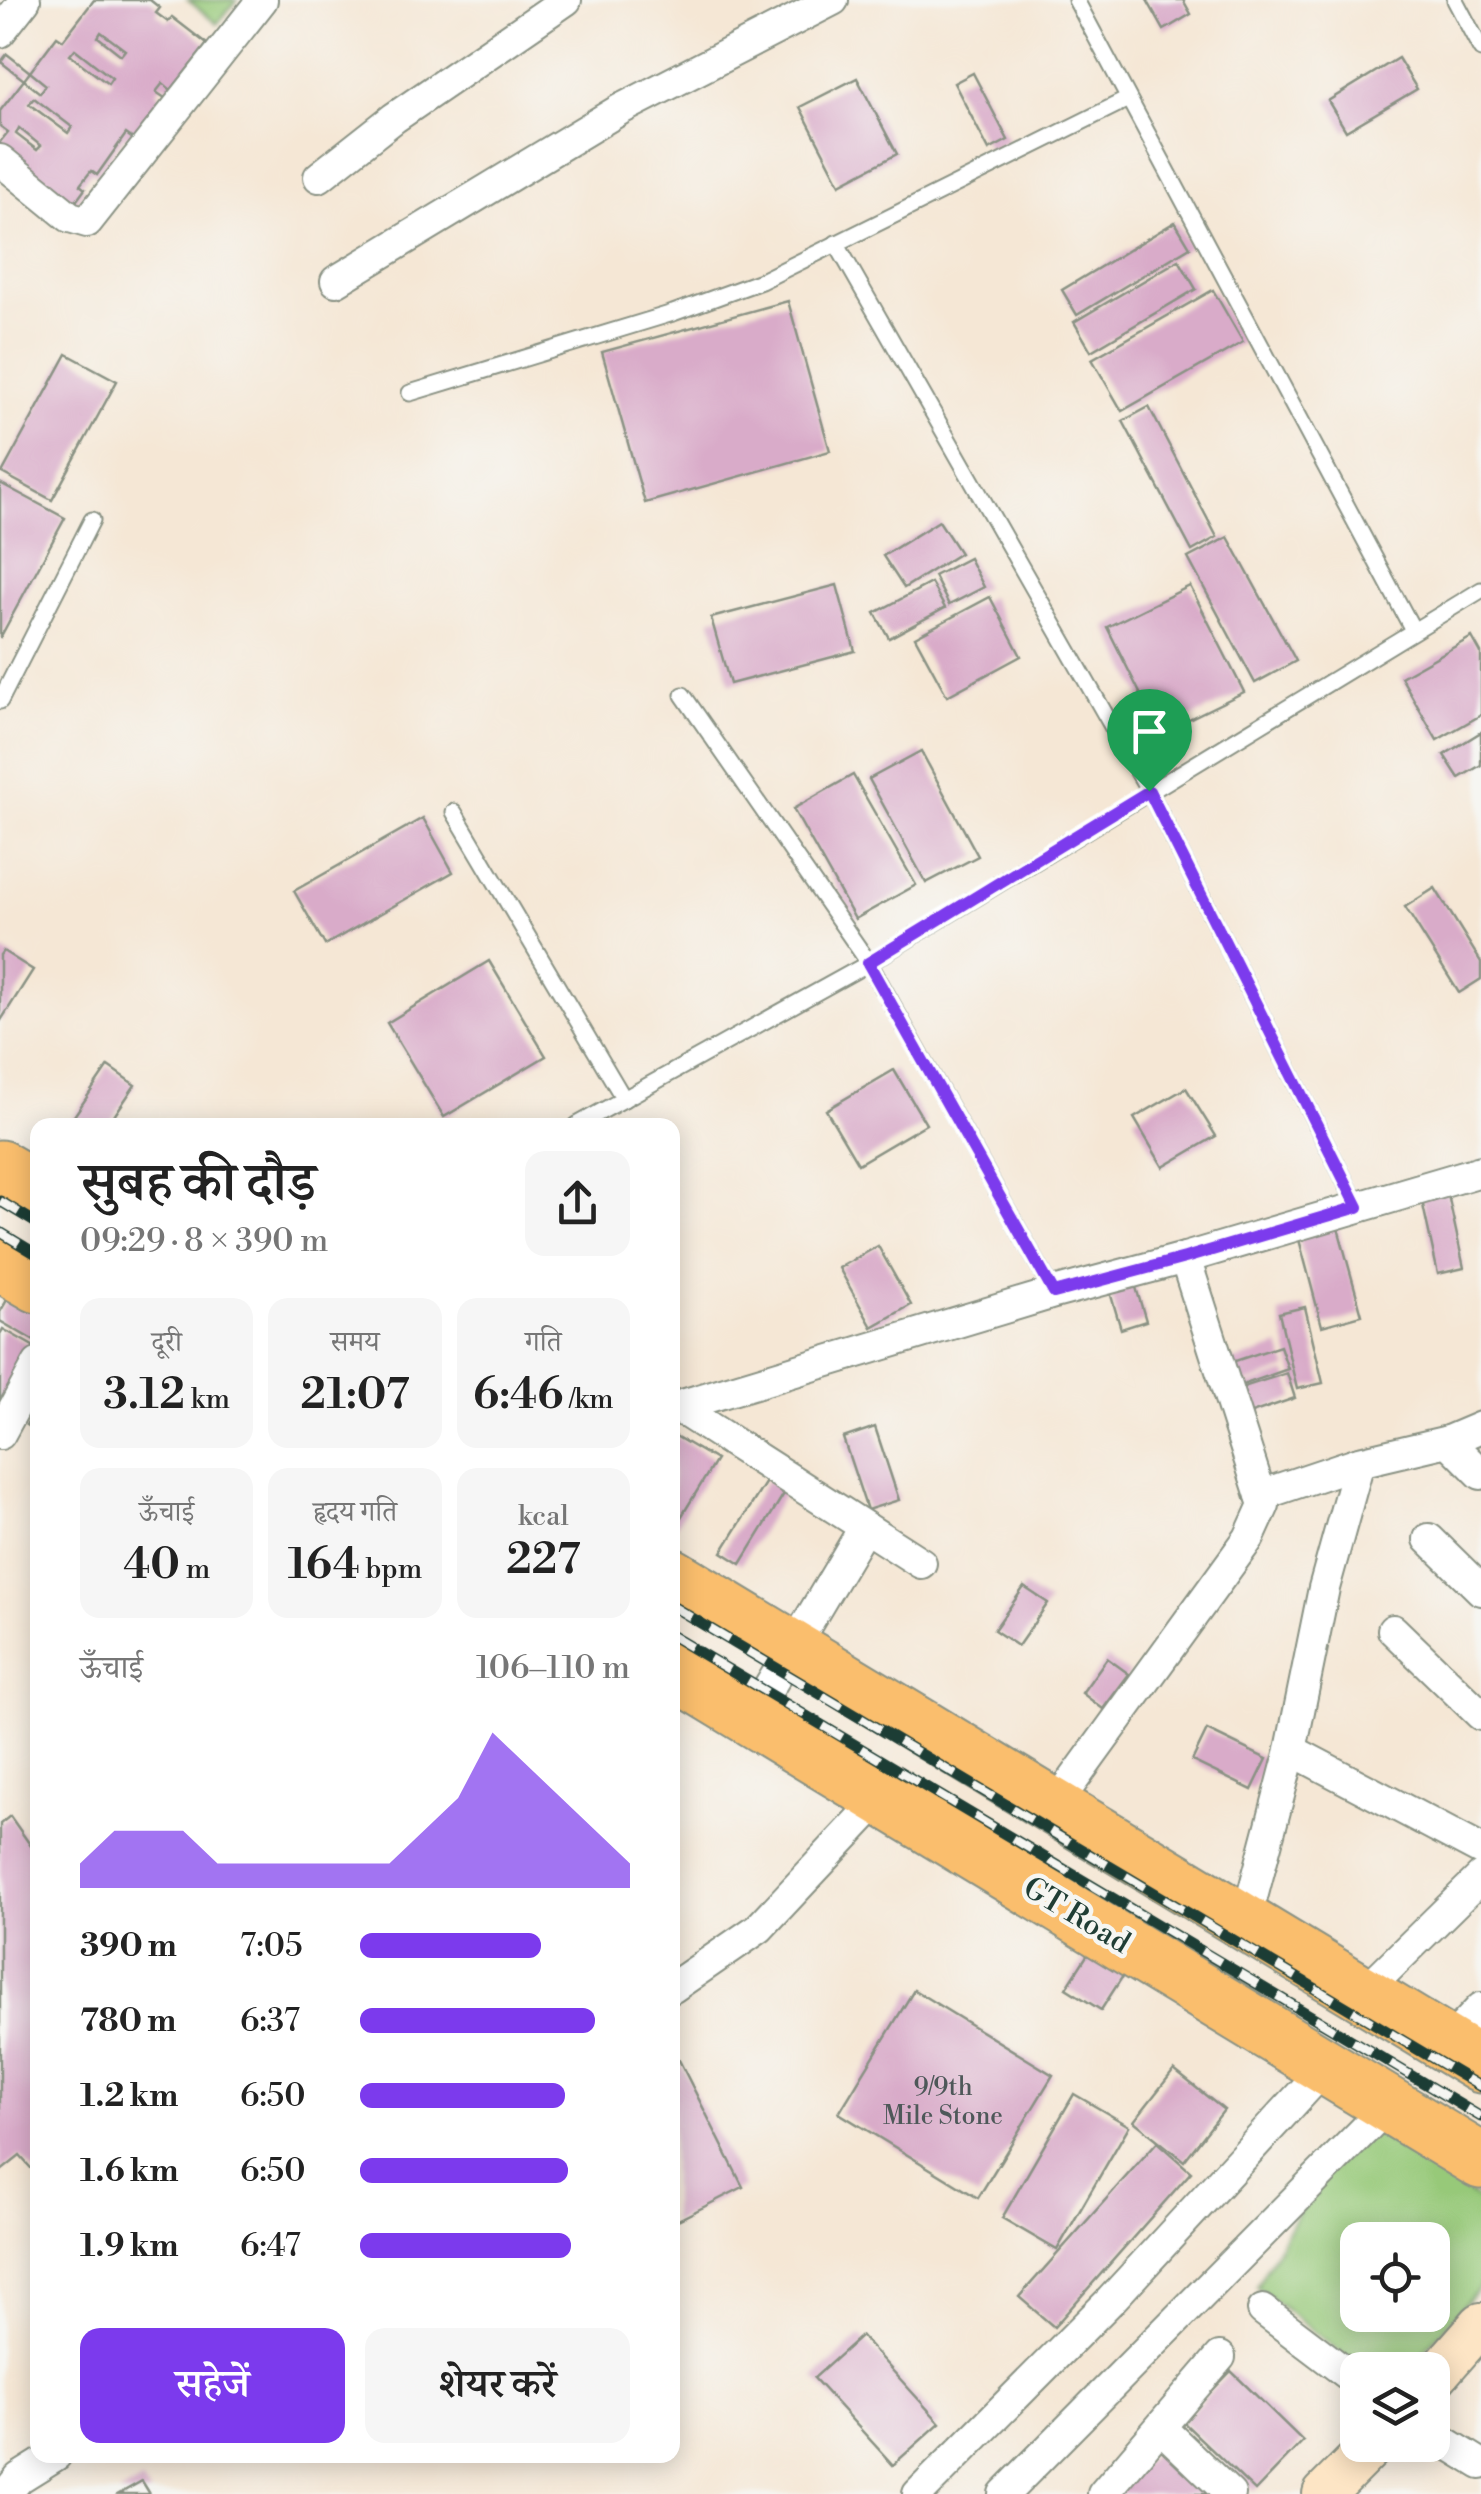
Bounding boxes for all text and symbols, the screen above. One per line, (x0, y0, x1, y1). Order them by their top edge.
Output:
pin (1107, 689, 1192, 792)
icon: arrive (1122, 704, 1177, 759)
text: सुबह की दौड़ (80, 1149, 316, 1218)
button: share (525, 1151, 630, 1256)
text: 09:29 · 8 × 390 m (80, 1221, 328, 1261)
text: दूरी (151, 1325, 182, 1360)
text: समय (330, 1325, 380, 1360)
text: गति (525, 1325, 562, 1360)
text: 3.12 (103, 1369, 185, 1422)
text: 21:07 (300, 1369, 410, 1422)
text: 6:46 (473, 1369, 563, 1422)
text: km (185, 1382, 230, 1417)
text: /km (563, 1382, 614, 1417)
text: ऊँचाई (139, 1495, 194, 1530)
text: हृदय गति (313, 1495, 397, 1530)
text: kcal (518, 1499, 569, 1534)
text: 227 (506, 1534, 580, 1587)
text: 40 (123, 1539, 180, 1592)
text: 164 (288, 1539, 360, 1592)
text: m (180, 1552, 210, 1587)
text: bpm (360, 1552, 422, 1587)
text: ऊँचाई (80, 1648, 143, 1688)
text: 106–110 m (476, 1648, 630, 1688)
street label: GT Road (1016, 1869, 1137, 1963)
text: 390 m (80, 1926, 177, 1966)
text: 7:05 (240, 1926, 303, 1966)
text: 780 m (80, 2001, 176, 2041)
text: 6:37 (240, 2001, 300, 2041)
house number: 9/9th Mile Stone (883, 2072, 1003, 2132)
text: 1.2 km (80, 2076, 178, 2116)
text: 6:50 (240, 2076, 305, 2116)
text: 1.6 km (80, 2151, 179, 2191)
text: 6:50 (240, 2151, 305, 2191)
map controls (1340, 2222, 1450, 2462)
button: locate (1340, 2222, 1450, 2332)
text: 1.9 km (80, 2226, 179, 2266)
text: 6:47 (240, 2226, 301, 2266)
button: सहेजें (80, 2328, 345, 2443)
button: शेयर करें (365, 2328, 630, 2443)
button: layers (1340, 2352, 1450, 2462)

